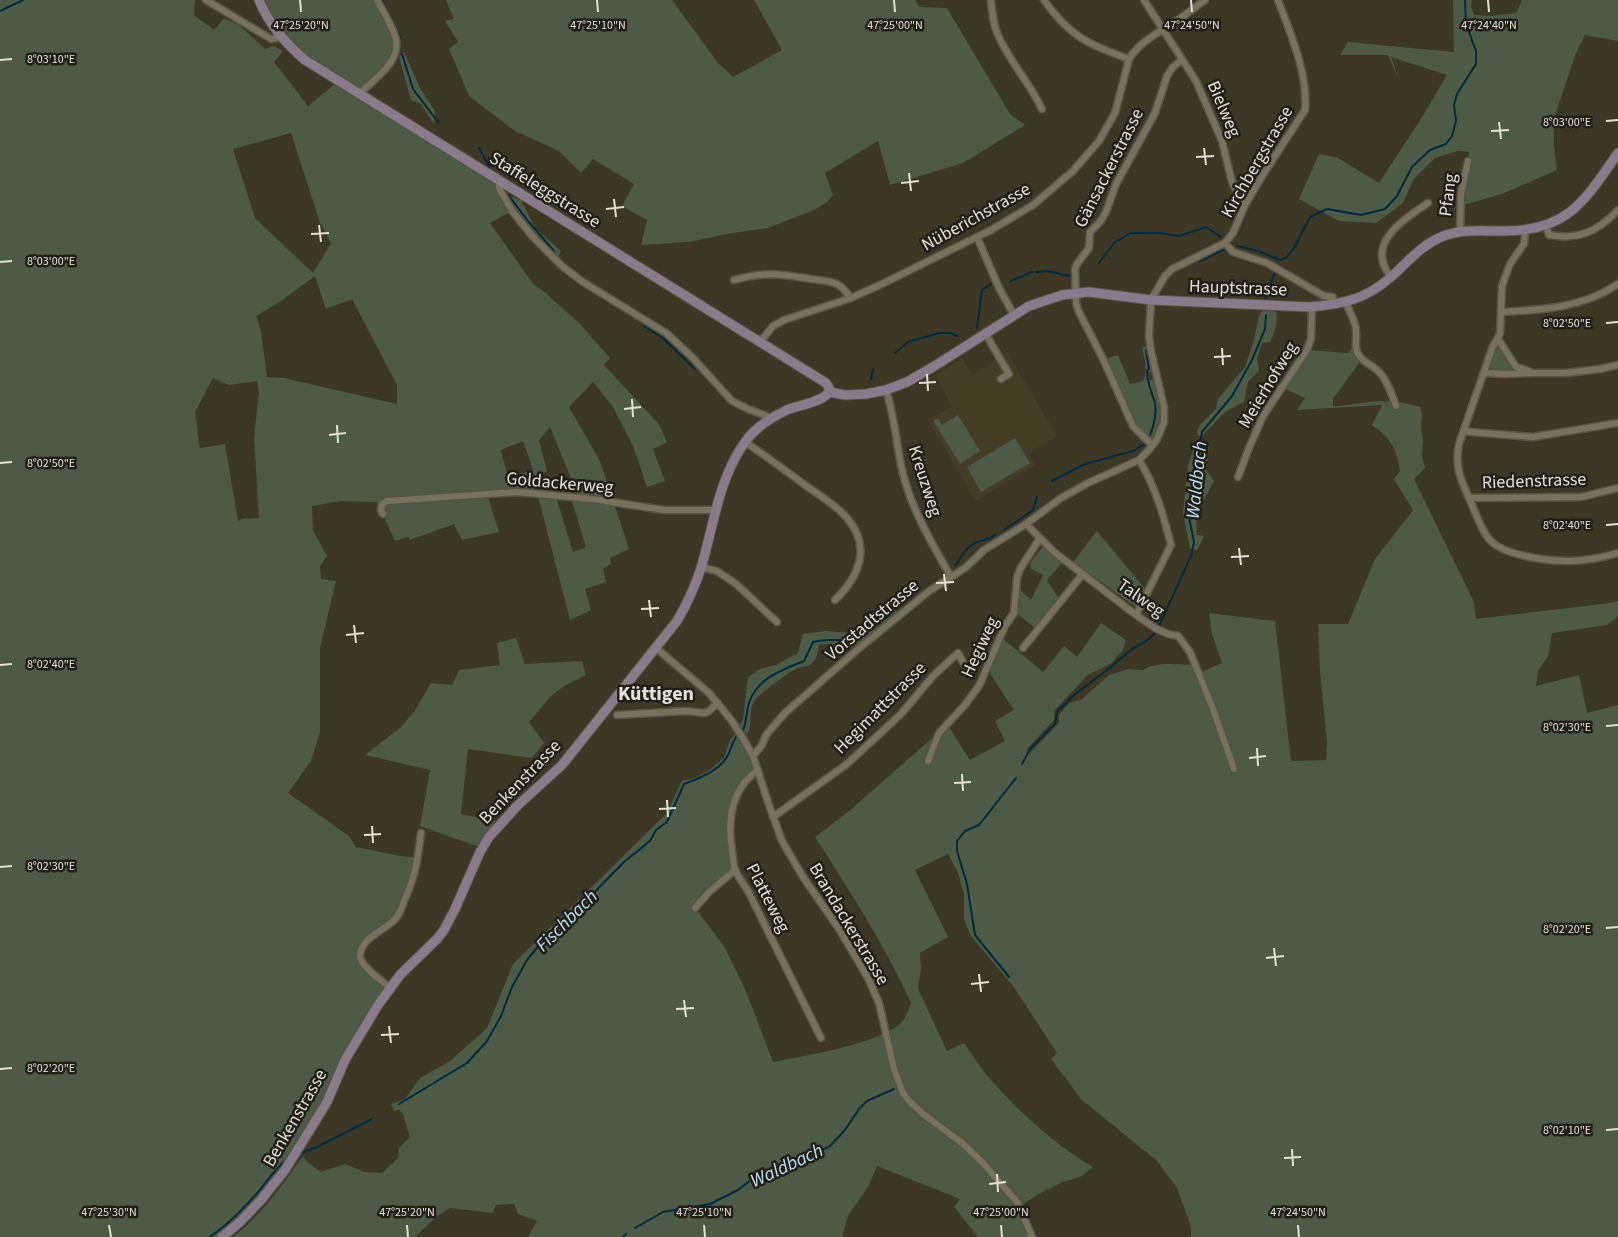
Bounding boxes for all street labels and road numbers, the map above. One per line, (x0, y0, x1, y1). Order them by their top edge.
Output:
street label: Bielweg (1201, 77, 1247, 141)
street label: Kirchbergstrasse (1215, 102, 1299, 222)
street label: Gänsackerstrasse (1068, 104, 1150, 232)
street label: Staffeleggstrasse (485, 146, 605, 234)
street label: Pfang (1433, 172, 1463, 218)
street label: Nüberichstrasse (917, 177, 1035, 257)
street label: Hauptstrasse (1188, 274, 1288, 302)
street label: Meierhofweg (1232, 337, 1304, 433)
street label: Kreuzweg (902, 442, 948, 520)
street label: Goldackerweg (505, 466, 615, 500)
street label: Riedenstrasse (1481, 467, 1587, 495)
street label: Vorstadtstrasse (820, 573, 924, 667)
street label: Talweg (1112, 573, 1170, 623)
street label: Hegiweg (955, 612, 1005, 682)
street label: Hegimattstrasse (828, 656, 932, 760)
street label: Benkenstrasse (473, 734, 567, 830)
street label: Brandackerstrasse (803, 858, 895, 990)
street label: Platteweg (740, 859, 796, 937)
street label: Benkenstrasse (257, 1065, 333, 1171)

